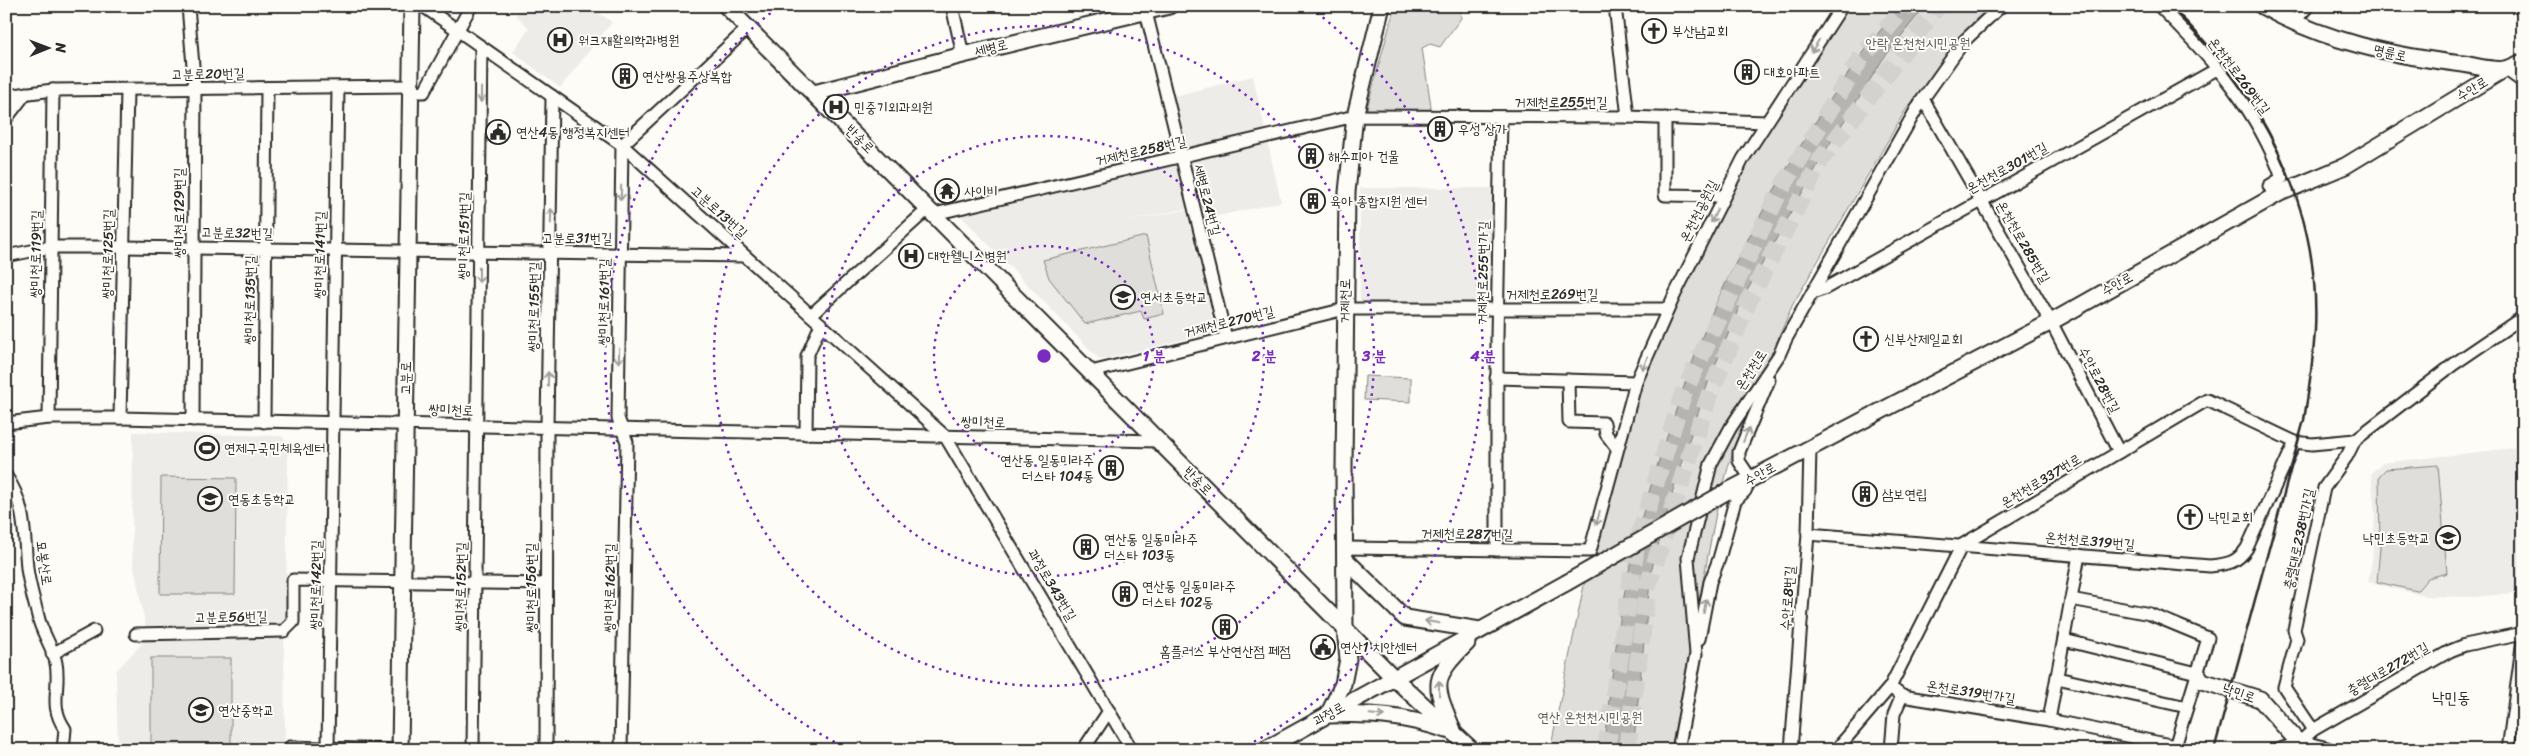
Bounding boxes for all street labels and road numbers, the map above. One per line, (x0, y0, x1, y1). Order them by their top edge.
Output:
street label: 세병로 (972, 32, 1010, 64)
street label: 온천천로269번길 (2201, 32, 2277, 121)
street label: 명륜로 (2371, 37, 2409, 69)
street label: 고분로20번길 (171, 61, 246, 87)
street label: 수안로 (2451, 70, 2493, 108)
street label: 거제천로255번길 (1515, 90, 1608, 115)
street label: 반송로 (839, 118, 881, 160)
street label: 거제천로258번길 (1093, 128, 1190, 174)
street label: 온천천로301번길 (1962, 135, 2053, 201)
street label: 세병로24번길 (1186, 161, 1228, 239)
street label: 쌍미천로129번길 (167, 167, 192, 258)
street label: 온천천공원길 (1673, 175, 1726, 247)
street label: 고분로13번길 (685, 179, 754, 245)
street label: 쌍미천로151번길 (451, 191, 477, 280)
street label: 온천천로285번길 (1989, 196, 2057, 289)
street label: 쌍미천로125번길 (95, 208, 121, 299)
street label: 쌍미천로119번길 (23, 209, 49, 298)
street label: 쌍미천로141번길 (307, 210, 333, 299)
street label: 고분로32번길 (201, 220, 274, 246)
street label: 거제천로255번가길 (1470, 220, 1496, 325)
street label: 고분로31번길 (542, 226, 613, 251)
street label: 쌍미천로135번길 (237, 254, 263, 345)
street label: 쌍미천로161번길 (591, 257, 617, 346)
street label: 쌍미천로155번길 (521, 261, 547, 353)
street label: 수안로 (2096, 265, 2138, 303)
street label: 거제천로 (1332, 278, 1358, 324)
street label: 거제천로269번길 (1506, 282, 1599, 307)
street label: 거제천로270번길 (1181, 299, 1278, 345)
street label: 수안로28번길 (2071, 342, 2127, 419)
street label: 온천천로 (1728, 344, 1774, 396)
street label: 고분로 (393, 361, 419, 395)
street label: 쌍미천로 (428, 397, 474, 423)
street label: 쌍미천로 (960, 409, 1006, 435)
street label: 온천천로337번로 (1996, 447, 2086, 515)
street label: 수안로 (1739, 455, 1781, 493)
street label: 반송로 (1177, 460, 1219, 502)
street label: 충렬대로238번가길 (2276, 485, 2322, 592)
street label: 거제천로287번길 (1421, 521, 1514, 547)
street label: 온천천로319번길 (2044, 525, 2137, 557)
street label: 묘봉산로 (28, 539, 60, 587)
street label: 쌍미천로142번길 (303, 539, 329, 630)
street label: 쌍미천로152번길 (448, 541, 474, 632)
street label: 쌍미천로156번길 (519, 542, 544, 633)
street label: 쌍미천로162번길 (597, 542, 623, 633)
street label: 과정로343번길 (1021, 544, 1084, 627)
street label: 수안로8번길 (1773, 564, 1803, 631)
street label: 고분로56번길 (194, 604, 268, 630)
street label: 충렬대로272번길 (2342, 635, 2435, 703)
street label: 온천로319번가길 (1925, 673, 2018, 711)
street label: 낙민로 (2219, 676, 2259, 710)
street label: 과정로 (1308, 695, 1350, 733)

